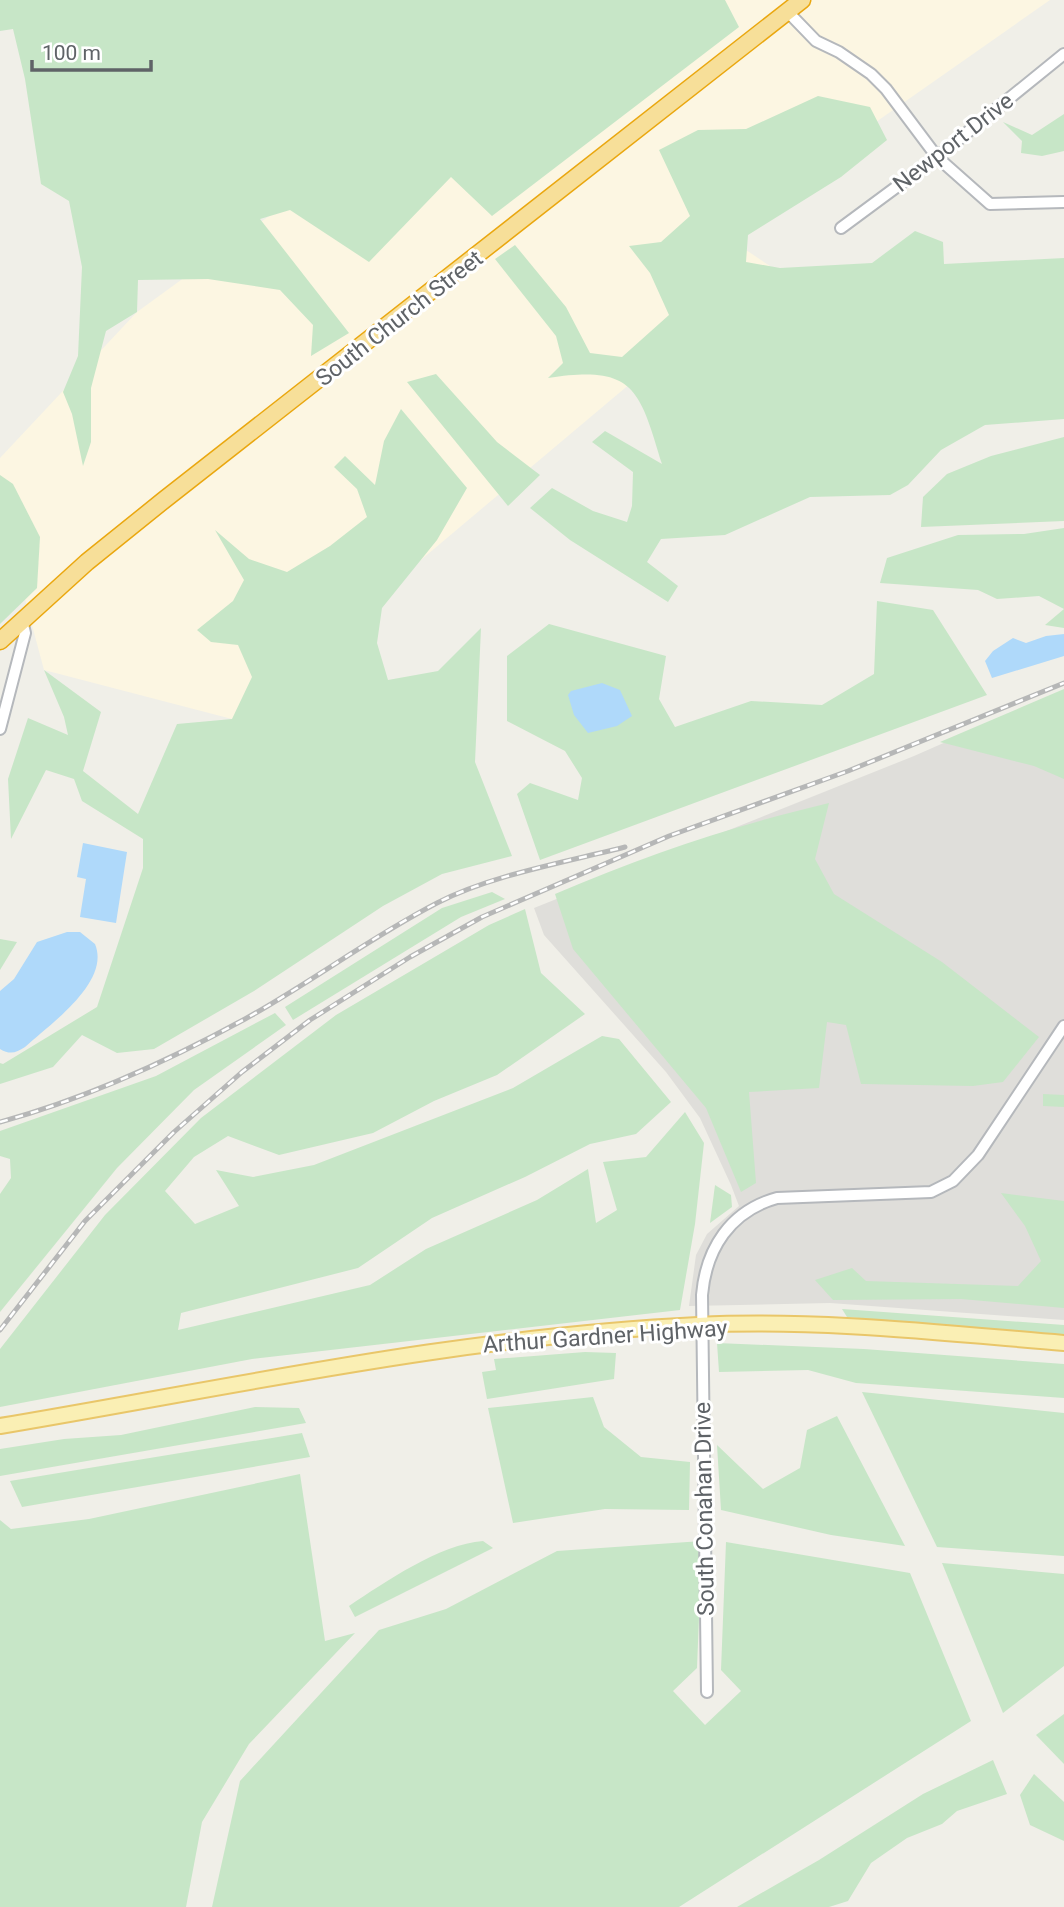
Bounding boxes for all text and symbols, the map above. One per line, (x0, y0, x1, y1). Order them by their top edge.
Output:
scale bar (32, 28, 150, 72)
text: 100 m (42, 41, 101, 65)
street label: Newport Drive (888, 87, 1019, 198)
street label: South Church Street (310, 245, 488, 392)
street label: Arthur Gardner Highway (482, 1314, 728, 1359)
street label: South Conahan Drive (689, 1402, 720, 1616)

